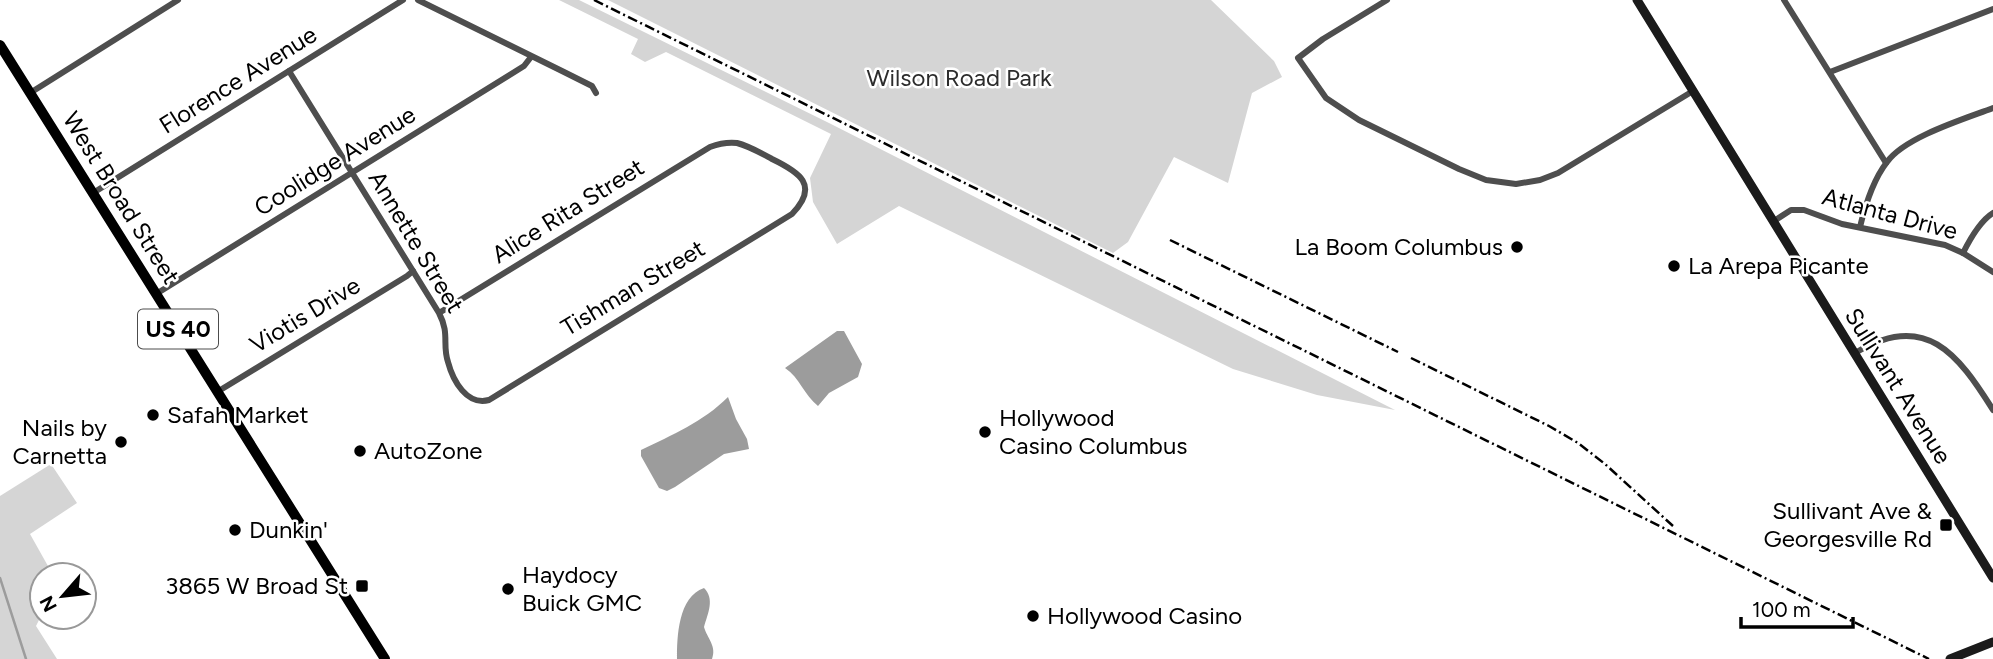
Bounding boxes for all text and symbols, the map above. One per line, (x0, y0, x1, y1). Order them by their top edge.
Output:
street label: Florence Avenue (154, 20, 322, 140)
park label: Wilson Road Park (866, 63, 1052, 92)
street label: Coolidge Avenue (249, 99, 421, 222)
street label: West Broad Street (57, 106, 186, 289)
street label: Alice Rita Street (486, 152, 649, 269)
street label: Annette Street (363, 166, 470, 318)
street label: Atlanta Drive (1819, 182, 1961, 246)
place label: La Boom Columbus (1295, 232, 1503, 261)
street label: Tishman Street (556, 233, 710, 342)
marker: La Boom Columbus (1509, 239, 1525, 255)
place label: La Arepa Picante (1688, 251, 1869, 280)
marker: La Arepa Picante (1666, 258, 1682, 274)
street label: Viotis Drive (244, 270, 365, 359)
street label: Sullivant Avenue (1839, 302, 1958, 469)
road number: US 40 (138, 310, 218, 348)
place label: Safah Market (167, 400, 309, 429)
place label: Hollywood Casino Columbus (999, 403, 1188, 460)
marker: Safah Market (145, 407, 161, 423)
place label: Nails by Carnetta (13, 413, 107, 470)
marker: Hollywood Casino Columbus (977, 424, 993, 440)
marker: Nails by Carnetta (113, 434, 129, 450)
place label: AutoZone (374, 436, 482, 465)
marker: AutoZone (352, 443, 368, 459)
place label: Sullivant Ave & Georgesville Rd (1764, 496, 1933, 553)
place label: Dunkin' (249, 515, 328, 544)
marker: Sullivant Ave & Georgesville Rd (1938, 517, 1954, 533)
marker: Dunkin' (227, 522, 243, 538)
place label: Haydocy Buick GMC (522, 560, 642, 617)
north arrow (28, 561, 98, 631)
place label: 3865 W Broad St (165, 571, 348, 600)
marker: 3865 W Broad St (354, 578, 370, 594)
marker: Haydocy Buick GMC (500, 581, 516, 597)
scale bar (1741, 586, 1853, 630)
text: N (35, 592, 62, 616)
text: 100 m (1752, 597, 1811, 622)
place label: Hollywood Casino (1047, 601, 1242, 630)
marker: Hollywood Casino (1025, 608, 1041, 624)

